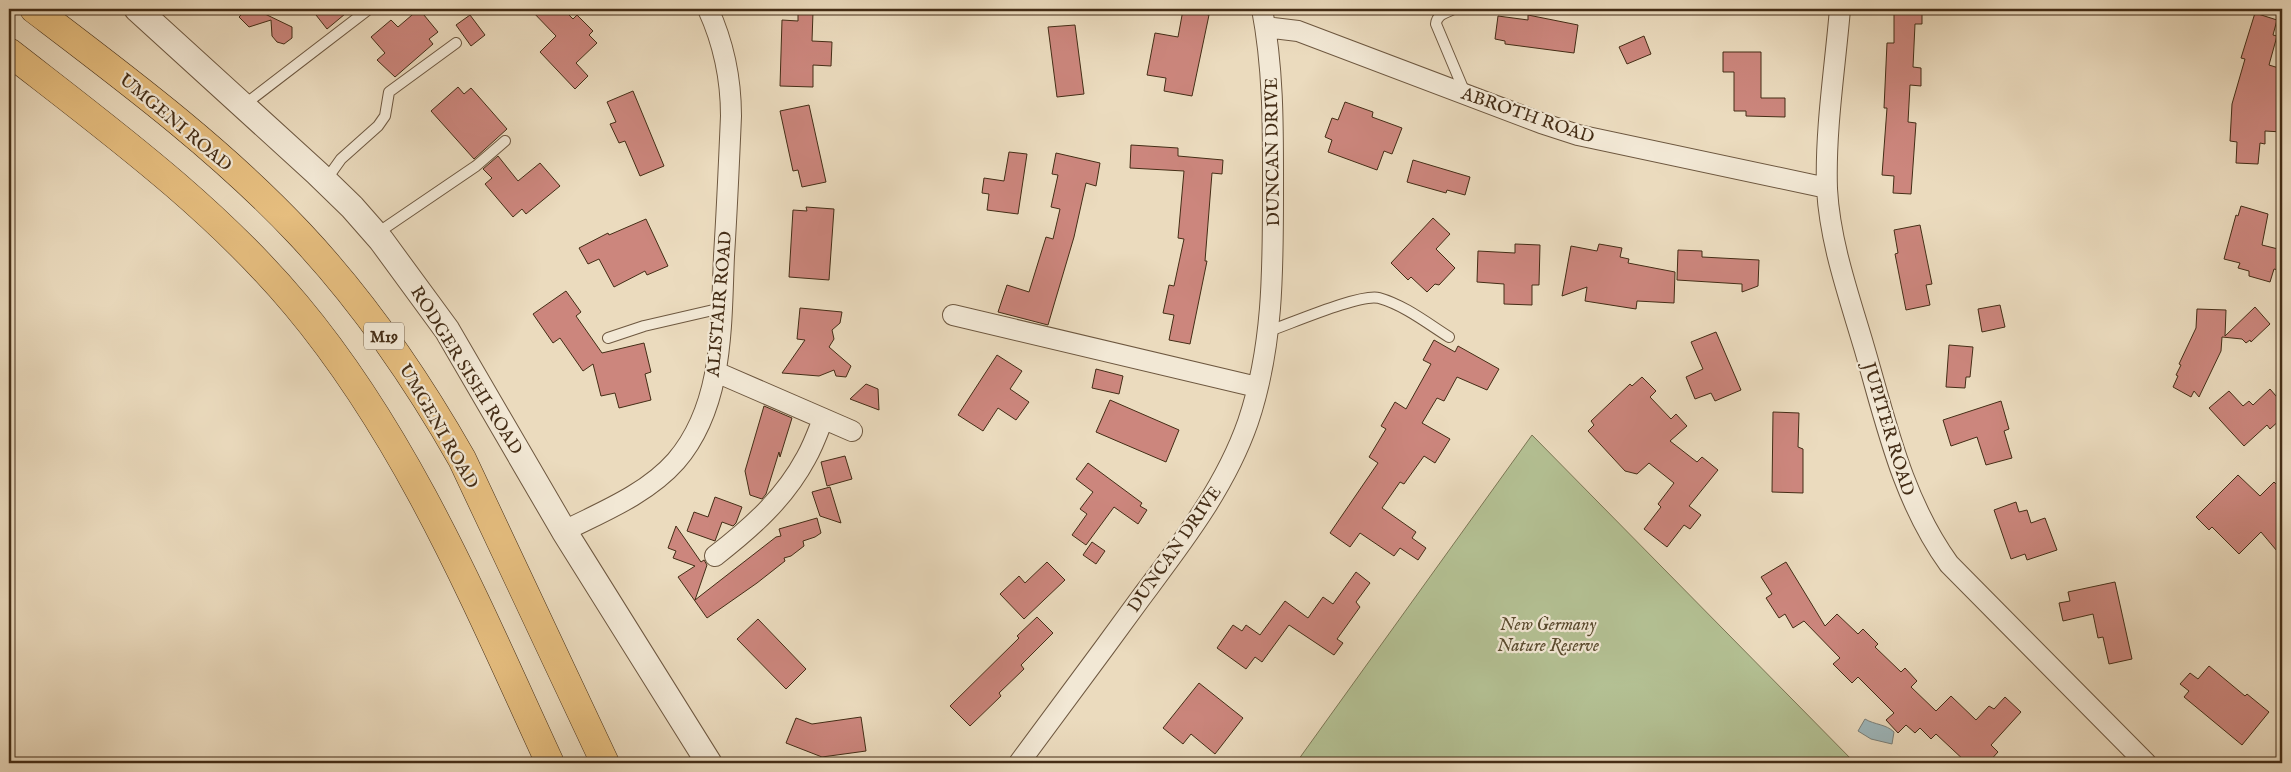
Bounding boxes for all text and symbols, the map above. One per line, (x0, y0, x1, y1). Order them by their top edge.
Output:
street label: UMGENI ROAD (114, 69, 236, 177)
street label: DUNCAN DRIVE (1261, 77, 1286, 227)
street label: ABROTH ROAD (1457, 83, 1597, 150)
street label: ALISTAIR ROAD (703, 230, 738, 379)
street label: RODGER SISHI ROAD (404, 282, 527, 459)
road number: M19 (364, 322, 404, 350)
street label: JUPITER ROAD (1856, 358, 1919, 499)
street label: UMGENI ROAD (393, 360, 483, 493)
street label: DUNCAN DRIVE (1123, 482, 1227, 618)
park label: New Germany Nature Reserve (1497, 614, 1599, 658)

